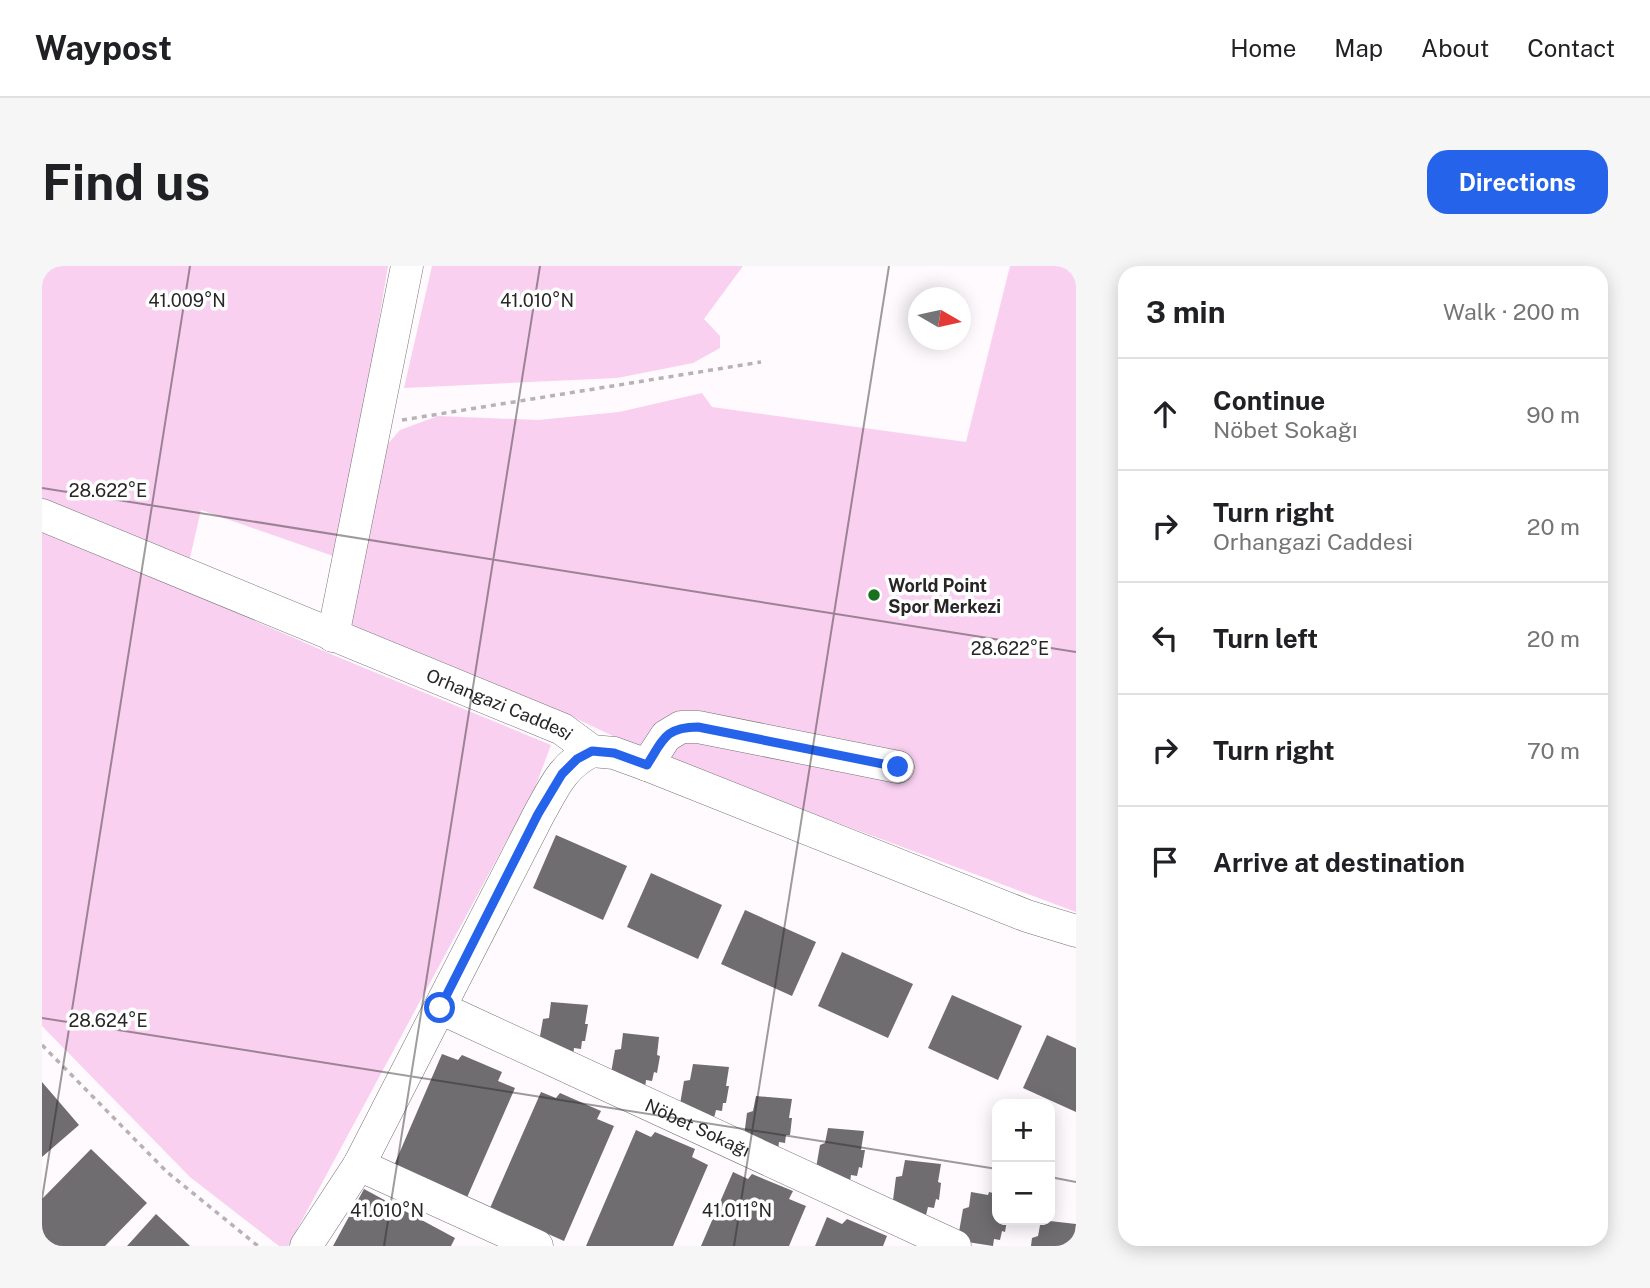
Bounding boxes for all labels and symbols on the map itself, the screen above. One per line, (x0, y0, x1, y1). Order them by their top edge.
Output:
north arrow (908, 287, 971, 350)
text: 41.009°N (148, 290, 226, 311)
text: 41.010°N (500, 290, 574, 311)
text: 28.622°E (69, 480, 147, 501)
place label: World Point Spor Merkezi (888, 575, 1001, 617)
marker: World Point Spor Merkezi (866, 587, 882, 603)
text: 28.622°E (971, 638, 1049, 659)
street label: Orhangazi Caddesi (423, 664, 577, 744)
route end (882, 751, 913, 782)
route start (424, 992, 455, 1023)
text: 28.624°E (68, 1010, 148, 1031)
street label: Nöbet Sokağı (642, 1094, 754, 1160)
text: 41.010°N (350, 1200, 424, 1221)
text: 41.011°N (702, 1200, 772, 1221)

